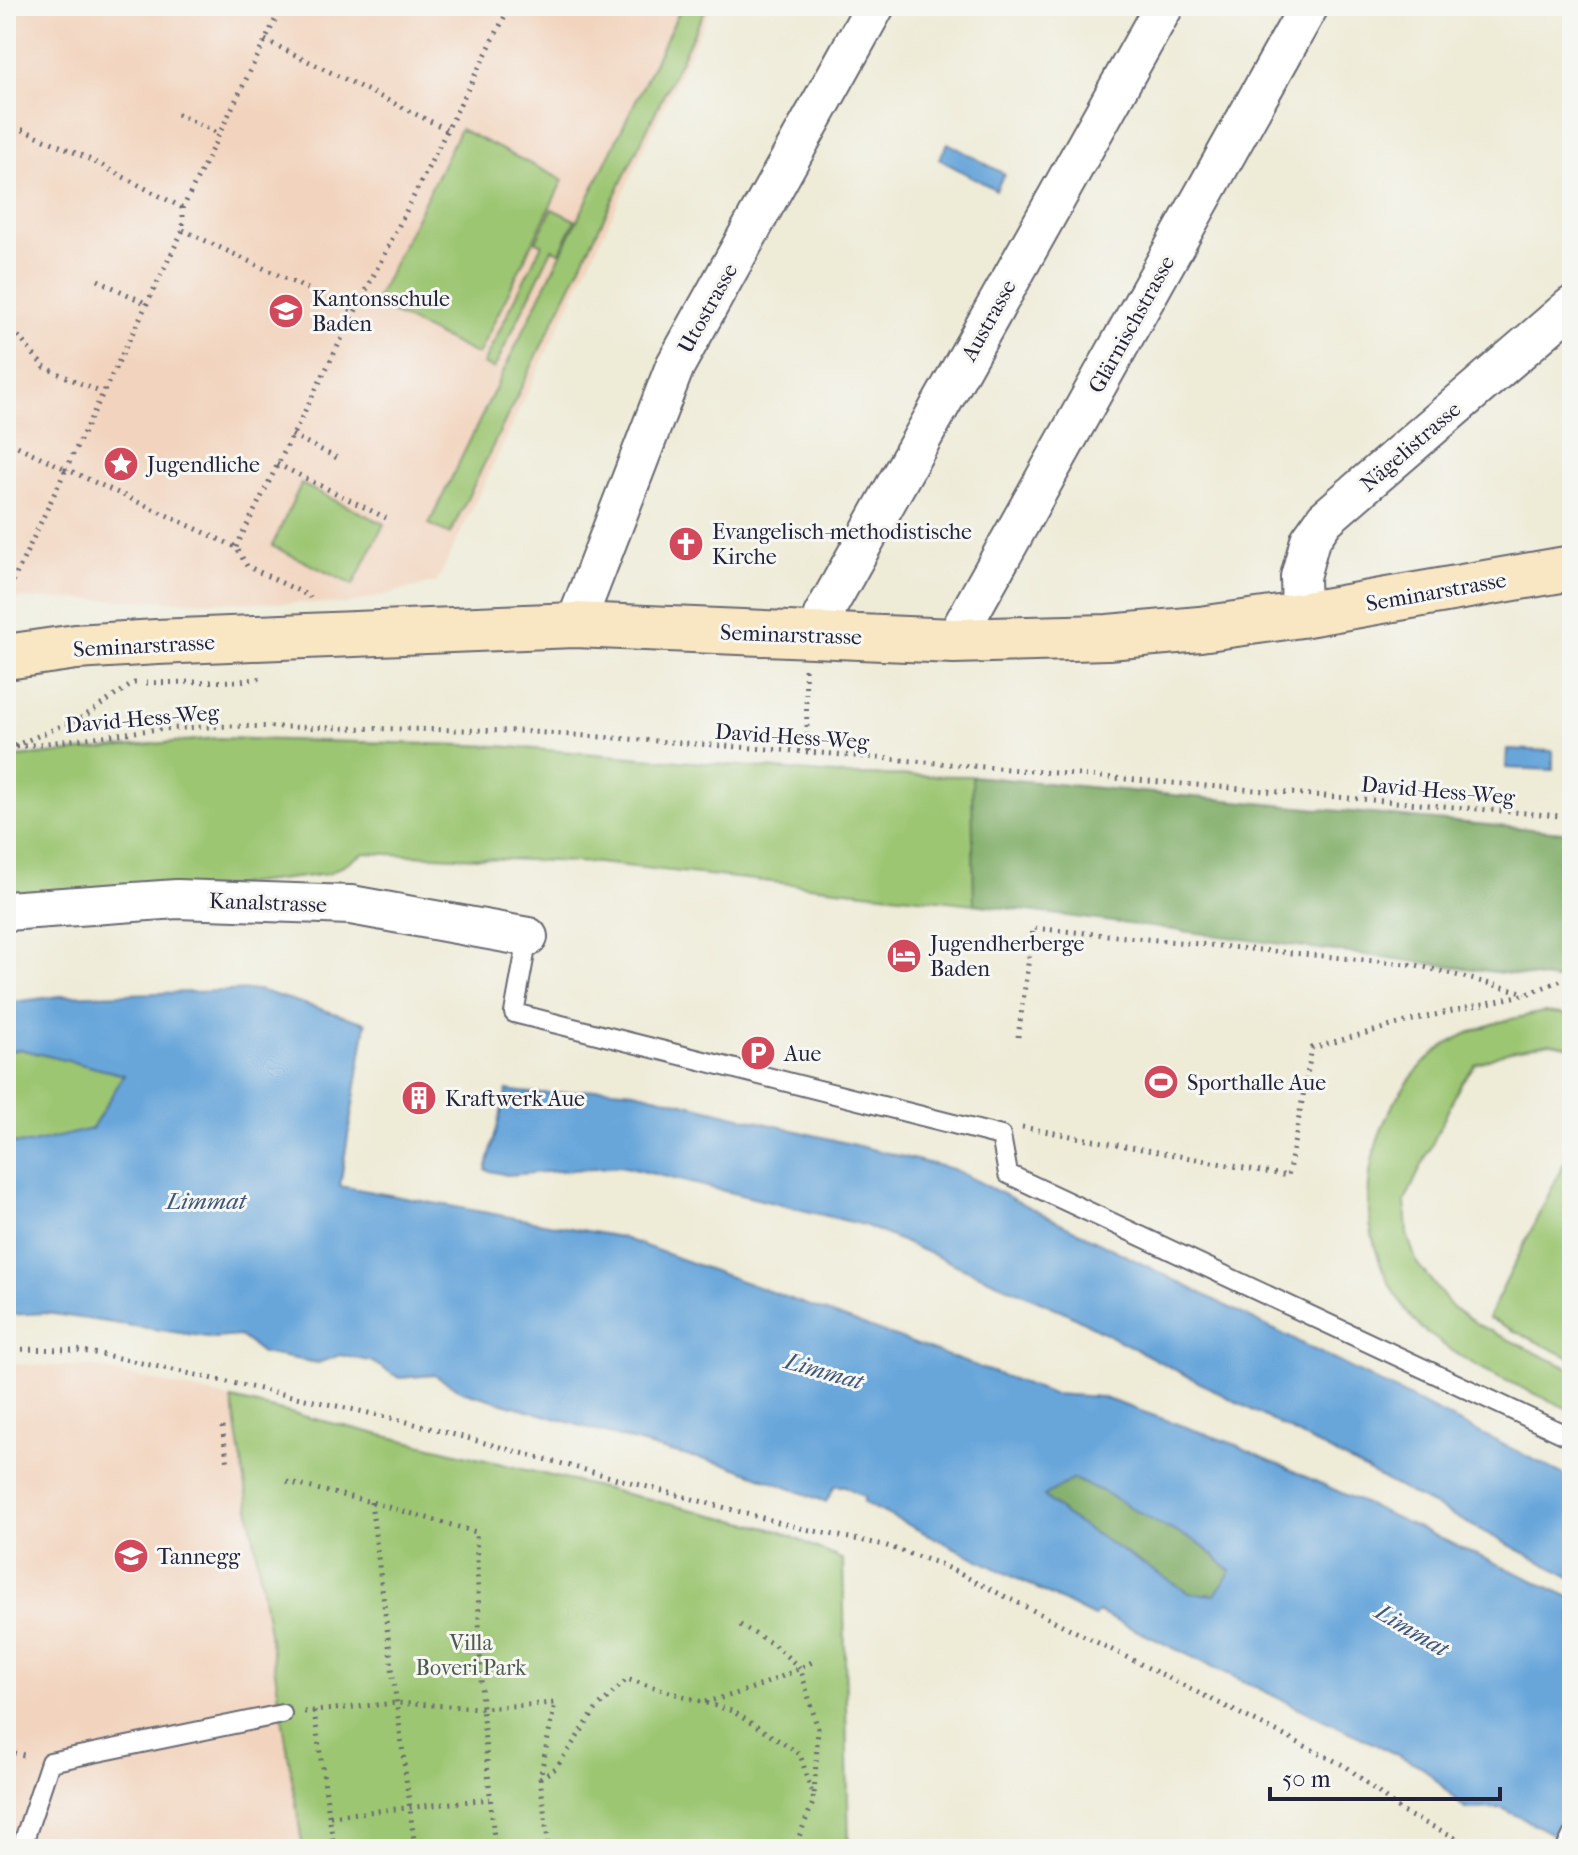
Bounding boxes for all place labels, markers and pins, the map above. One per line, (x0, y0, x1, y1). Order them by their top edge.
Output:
place label: Kantonsschule Baden (312, 286, 450, 337)
school or university icon: Kantonsschule Baden (267, 292, 305, 330)
place icon: Jugendliche (102, 445, 140, 483)
place label: Jugendliche (145, 452, 260, 478)
place label: Evangelisch-methodistische Kirche (712, 519, 972, 570)
church icon: Evangelisch-methodistische Kirche (667, 525, 705, 563)
place label: Jugendherberge Baden (928, 931, 1085, 982)
hotel icon: Jugendherberge Baden (885, 937, 923, 975)
parking icon: Aue (739, 1034, 777, 1072)
place label: Aue (783, 1041, 821, 1067)
sports icon: Sporthalle Aue (1142, 1063, 1180, 1101)
place label: Sporthalle Aue (1187, 1070, 1326, 1096)
building icon: Kraftwerk Aue (400, 1079, 438, 1117)
place label: Kraftwerk Aue (445, 1086, 585, 1112)
school or university icon: Tannegg (112, 1537, 150, 1575)
place label: Tannegg (157, 1544, 240, 1570)

